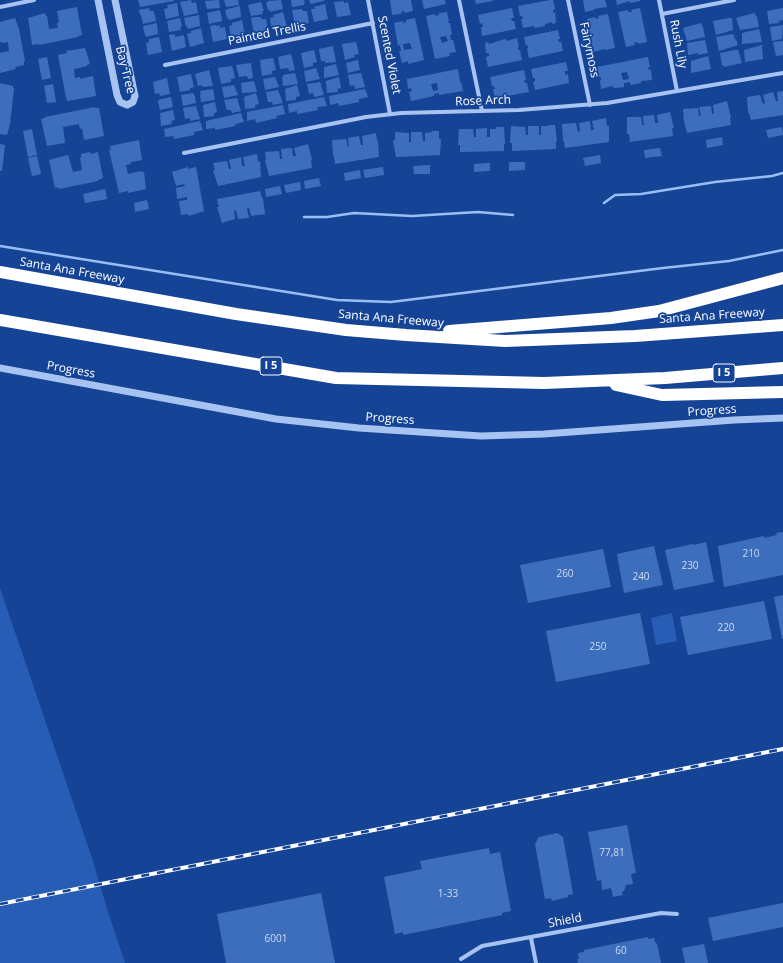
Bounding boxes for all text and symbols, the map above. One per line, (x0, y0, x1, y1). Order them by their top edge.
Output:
street label: Scented Violet (374, 15, 404, 95)
street label: Rush Lily (666, 18, 690, 70)
street label: Painted Trellis (227, 19, 307, 49)
street label: Fairymoss (576, 21, 602, 79)
street label: Bay Tree (112, 45, 138, 95)
street label: Rose Arch (455, 93, 511, 109)
street label: Santa Ana Freeway (19, 255, 125, 287)
street label: Santa Ana Freeway (659, 305, 765, 327)
street label: Santa Ana Freeway (338, 307, 444, 331)
road number: I 5 (260, 357, 282, 375)
street label: Progress (46, 359, 96, 381)
road number: I 5 (713, 364, 735, 382)
street label: Progress (687, 402, 737, 420)
street label: Progress (365, 410, 415, 428)
house number: 210 (742, 548, 760, 560)
house number: 230 (681, 560, 699, 572)
house number: 260 (556, 568, 574, 580)
house number: 240 (632, 571, 650, 583)
house number: 220 (717, 622, 735, 634)
house number: 250 (589, 641, 607, 653)
house number: 77,81 (599, 847, 625, 859)
house number: 1-33 (438, 888, 458, 900)
street label: Shield (547, 911, 583, 931)
house number: 6001 (265, 933, 287, 945)
house number: 60 (615, 945, 627, 957)

